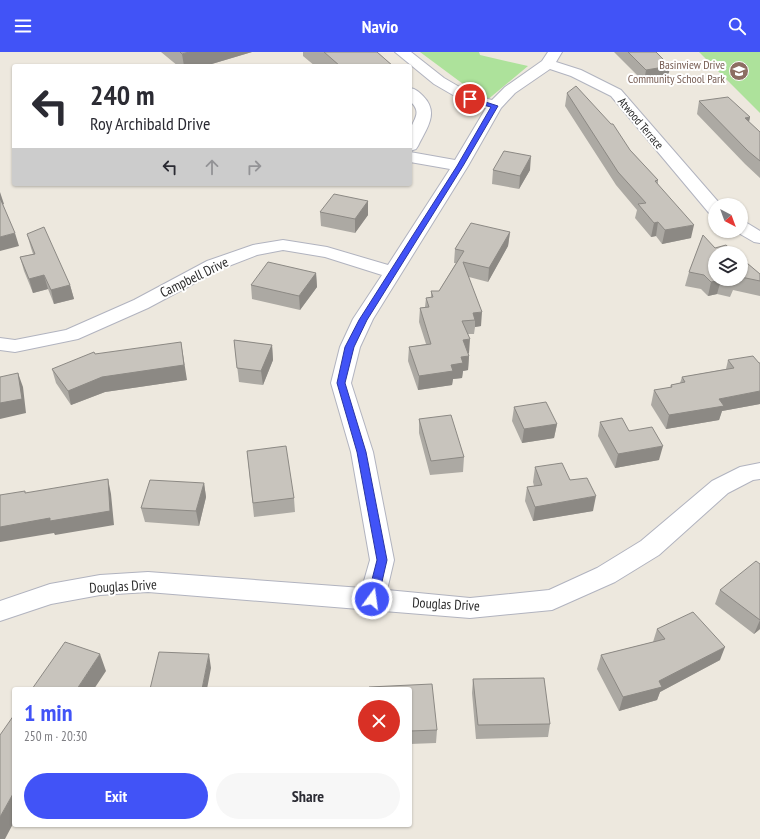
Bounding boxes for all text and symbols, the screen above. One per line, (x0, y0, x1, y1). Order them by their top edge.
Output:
icon: menu (12, 15, 34, 37)
text: Navio (362, 15, 398, 38)
icon: search (726, 15, 748, 37)
place label: Basinview Drive Community School Park (628, 57, 725, 86)
school or university icon: Basinview Drive Community School Park (728, 60, 750, 82)
text: 240 m (90, 76, 154, 113)
icon: left (24, 80, 76, 132)
pin (453, 82, 487, 116)
icon: arrive (459, 88, 481, 110)
street label: Atwood Terrace (615, 94, 667, 152)
text: Roy Archibald Drive (90, 112, 210, 135)
icon: left (159, 156, 181, 178)
icon: ahead (201, 156, 223, 178)
icon: right (243, 156, 265, 178)
north arrow (708, 198, 748, 238)
map controls (708, 198, 748, 286)
button: layers (708, 246, 748, 286)
street label: Campbell Drive (157, 253, 231, 301)
street label: Douglas Drive (89, 575, 157, 597)
position arrow (351, 578, 393, 620)
street label: Douglas Drive (412, 593, 480, 615)
text: 1 min (24, 697, 72, 728)
button: close (358, 700, 400, 742)
text: 250 m · 20:30 (24, 728, 87, 745)
button: Exit (24, 773, 208, 819)
button: Share (216, 773, 400, 819)

